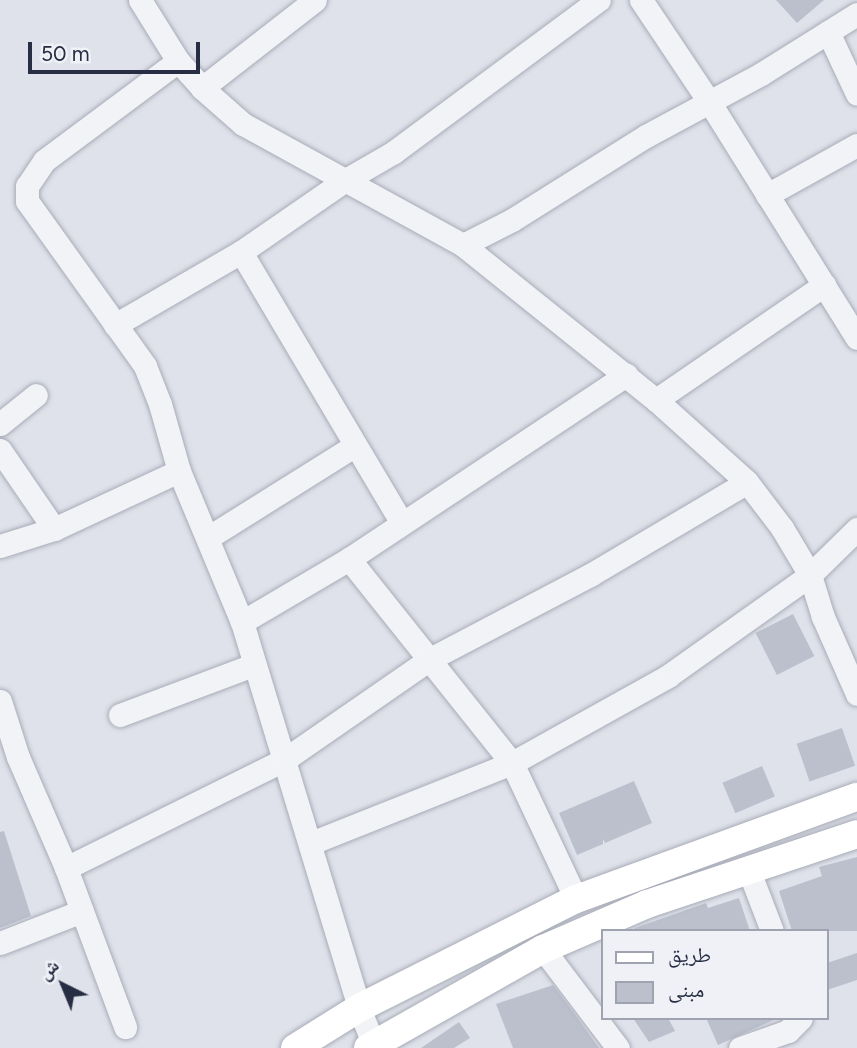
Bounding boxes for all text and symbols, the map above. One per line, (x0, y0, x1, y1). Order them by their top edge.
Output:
scale bar (32, 28, 203, 72)
text: 50 m (41, 41, 90, 66)
legend (602, 929, 829, 1020)
text: طريق (668, 942, 711, 967)
north arrow (28, 950, 98, 1020)
text: ش (33, 954, 64, 985)
text: مبنى (668, 977, 704, 1002)

